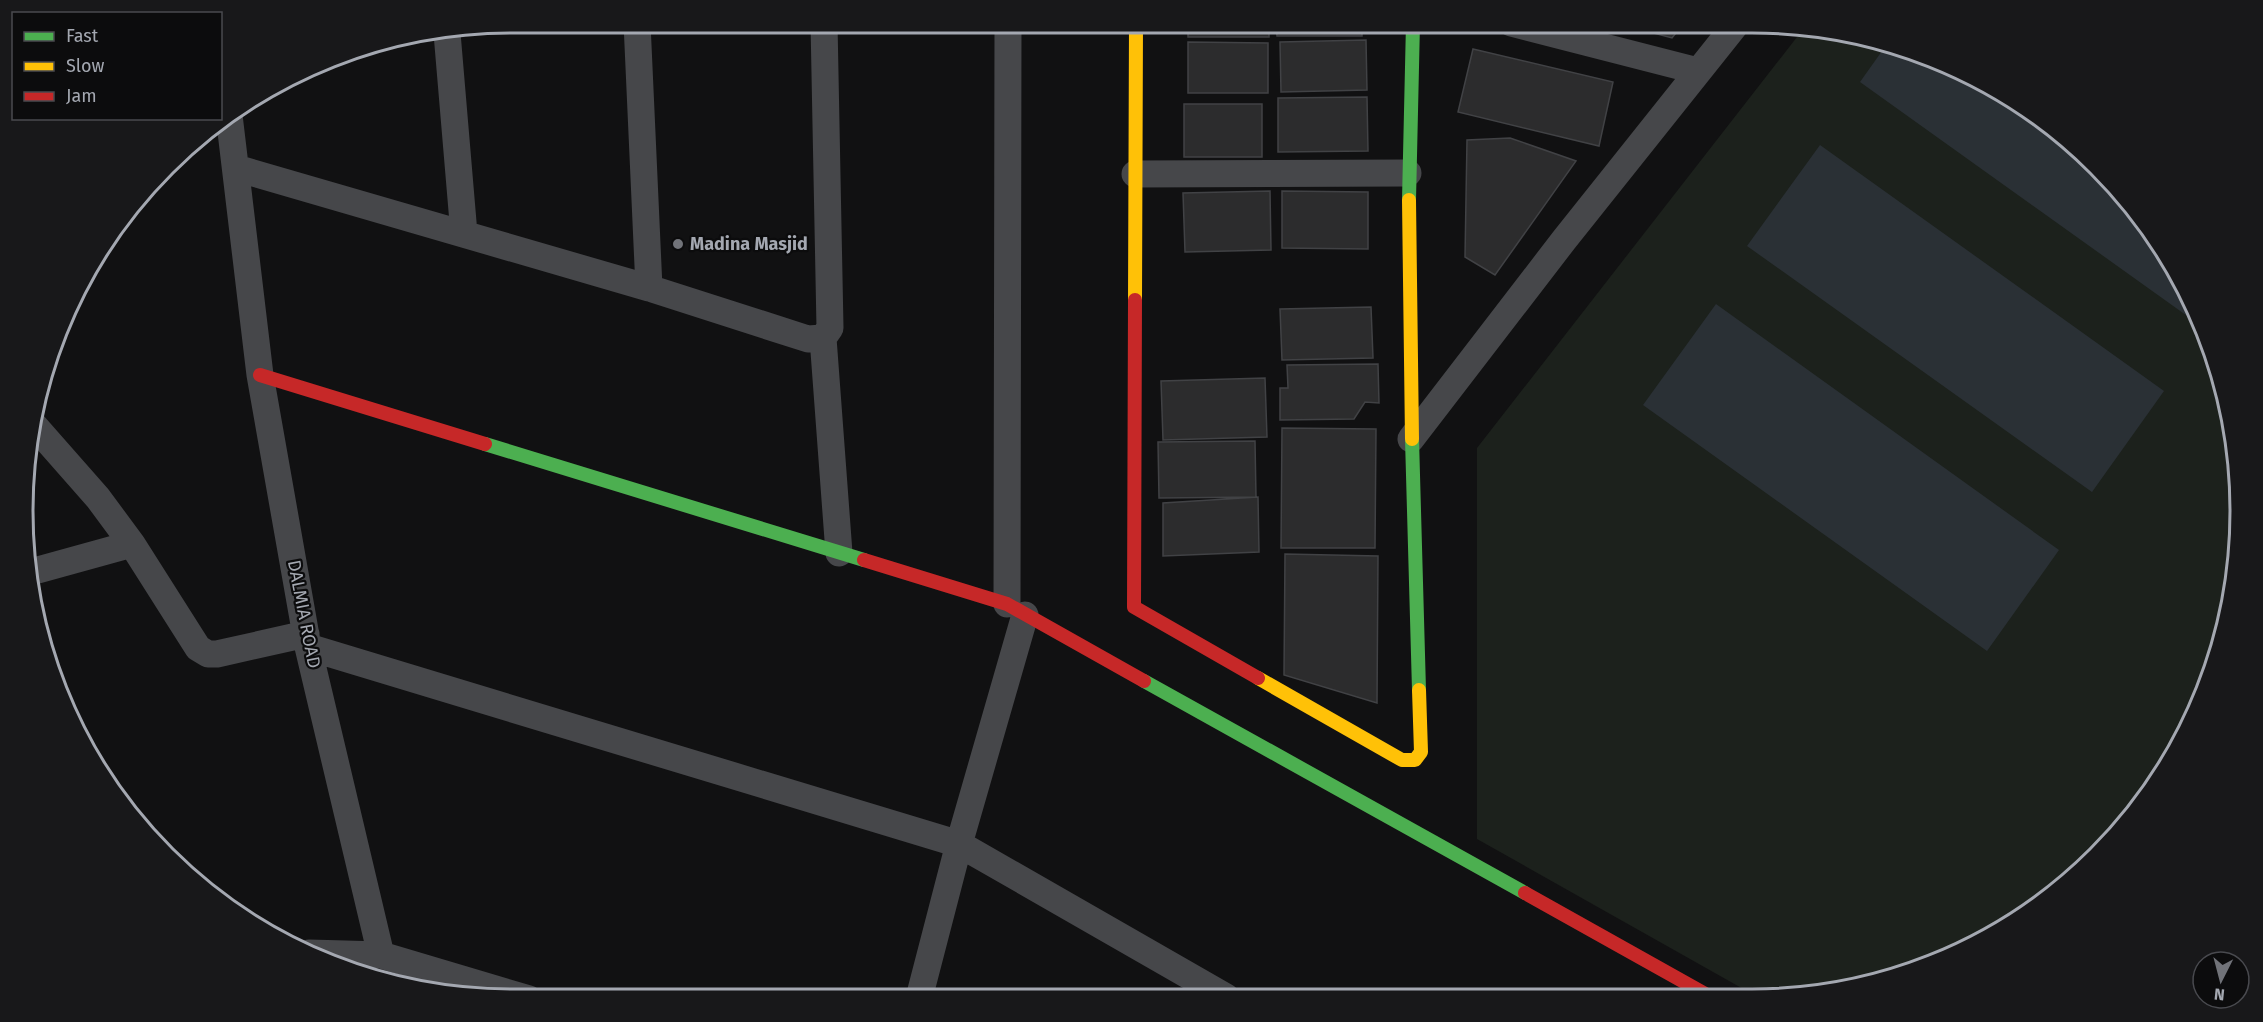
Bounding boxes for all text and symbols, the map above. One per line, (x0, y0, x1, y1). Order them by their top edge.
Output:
legend (12, 12, 222, 120)
text: Fast (66, 25, 99, 47)
text: Slow (66, 55, 105, 77)
text: Jam (66, 85, 97, 107)
place label: Madina Masjid (690, 233, 808, 255)
marker: Madina Masjid (671, 237, 685, 251)
street label: DALMIA ROAD (283, 558, 325, 670)
north arrow (2191, 950, 2251, 1010)
text: N (2213, 984, 2226, 1004)

